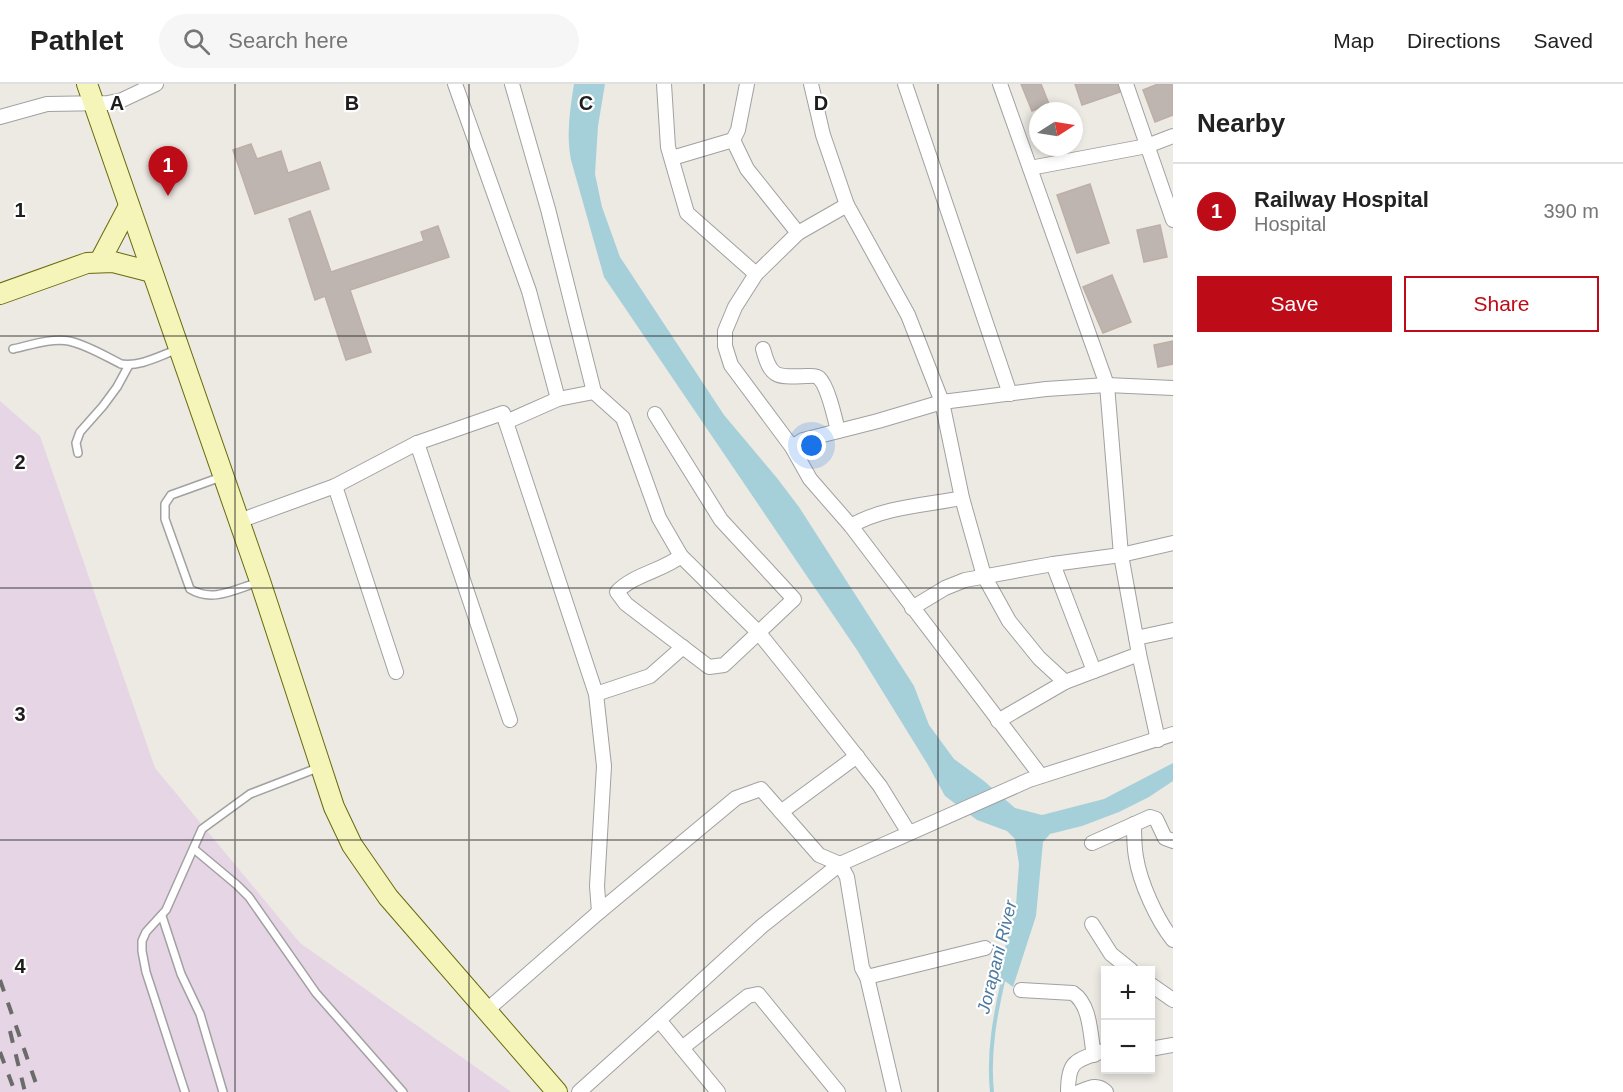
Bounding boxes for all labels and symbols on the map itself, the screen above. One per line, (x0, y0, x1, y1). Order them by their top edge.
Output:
text: A (110, 92, 124, 114)
text: B (345, 92, 359, 114)
text: C (579, 92, 593, 114)
text: D (814, 92, 828, 114)
north arrow (1029, 102, 1083, 156)
pin: 1 (148, 147, 188, 196)
text: 1 (14, 199, 26, 221)
your location (797, 431, 826, 460)
text: 2 (14, 451, 26, 473)
text: 3 (14, 703, 26, 725)
water label: Jorapani River (973, 897, 1021, 1017)
text: 4 (14, 955, 26, 977)

